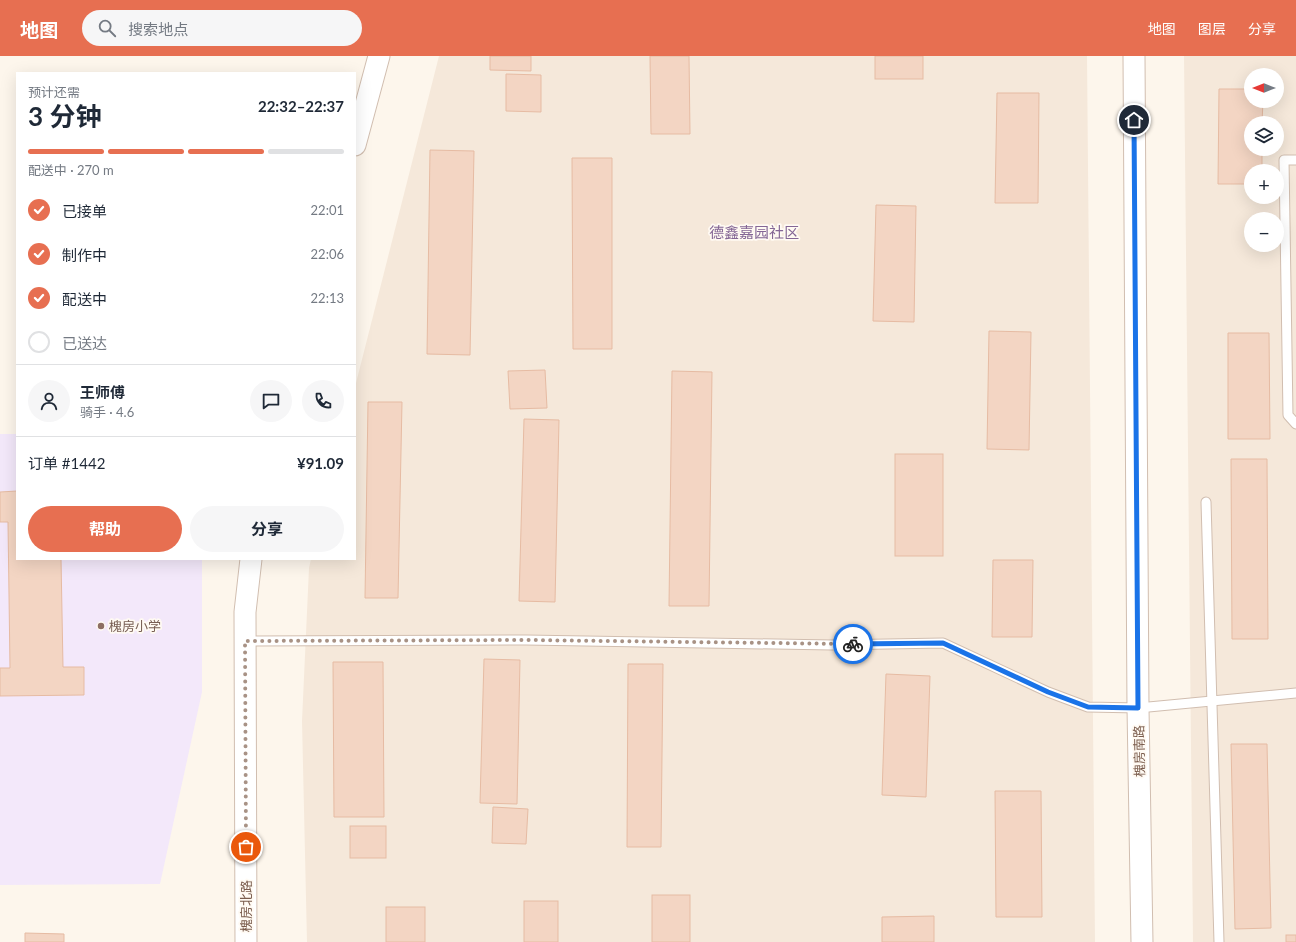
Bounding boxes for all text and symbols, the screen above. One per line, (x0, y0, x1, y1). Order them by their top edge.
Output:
search box (82, 10, 362, 46)
icon: search (96, 17, 118, 39)
text: 地图 (20, 18, 58, 41)
text: 搜索地点 (128, 20, 188, 38)
text: 地图 (1148, 20, 1176, 37)
text: 图层 (1198, 20, 1226, 37)
text: 分享 (1248, 20, 1276, 37)
north arrow (1244, 68, 1284, 108)
map controls (1244, 68, 1284, 252)
text: 预计还需 (28, 84, 80, 100)
text: 22:32–22:37 (258, 97, 344, 115)
text: 3 分钟 (28, 100, 101, 132)
pin (1117, 103, 1151, 137)
icon: home (1123, 109, 1145, 131)
button: layers (1244, 116, 1284, 156)
text: 配送中 · 270 m (28, 162, 114, 178)
button: + (1244, 164, 1284, 204)
icon: check (28, 199, 50, 221)
text: 已接单 (62, 202, 107, 220)
text: 22:01 (311, 202, 344, 218)
button: − (1244, 212, 1284, 252)
district label: 德鑫嘉园社区 (709, 223, 799, 241)
icon: check (28, 243, 50, 265)
text: 制作中 (62, 246, 107, 264)
text: 22:06 (311, 246, 344, 262)
icon: check (28, 287, 50, 309)
text: 配送中 (62, 290, 107, 308)
text: 22:13 (311, 290, 344, 306)
text: 已送达 (62, 334, 107, 352)
button: person (28, 380, 70, 422)
button: chat (250, 380, 292, 422)
button: phone (302, 380, 344, 422)
text: 王师傅 (80, 383, 125, 401)
text: 骑手 · 4.6 (80, 404, 134, 420)
text: 订单 #1442 (28, 454, 105, 472)
text: ¥91.09 (297, 454, 344, 472)
button: 帮助 (28, 506, 182, 552)
button: 分享 (190, 506, 344, 552)
place label: 槐房小学 (109, 618, 161, 634)
marker: 槐房小学 (96, 621, 106, 631)
courier (833, 624, 873, 664)
icon: bike (842, 633, 864, 655)
street label: 槐房南路 (1131, 725, 1147, 777)
pin (229, 830, 263, 864)
icon: bag (235, 836, 257, 858)
street label: 槐房北路 (238, 880, 254, 932)

